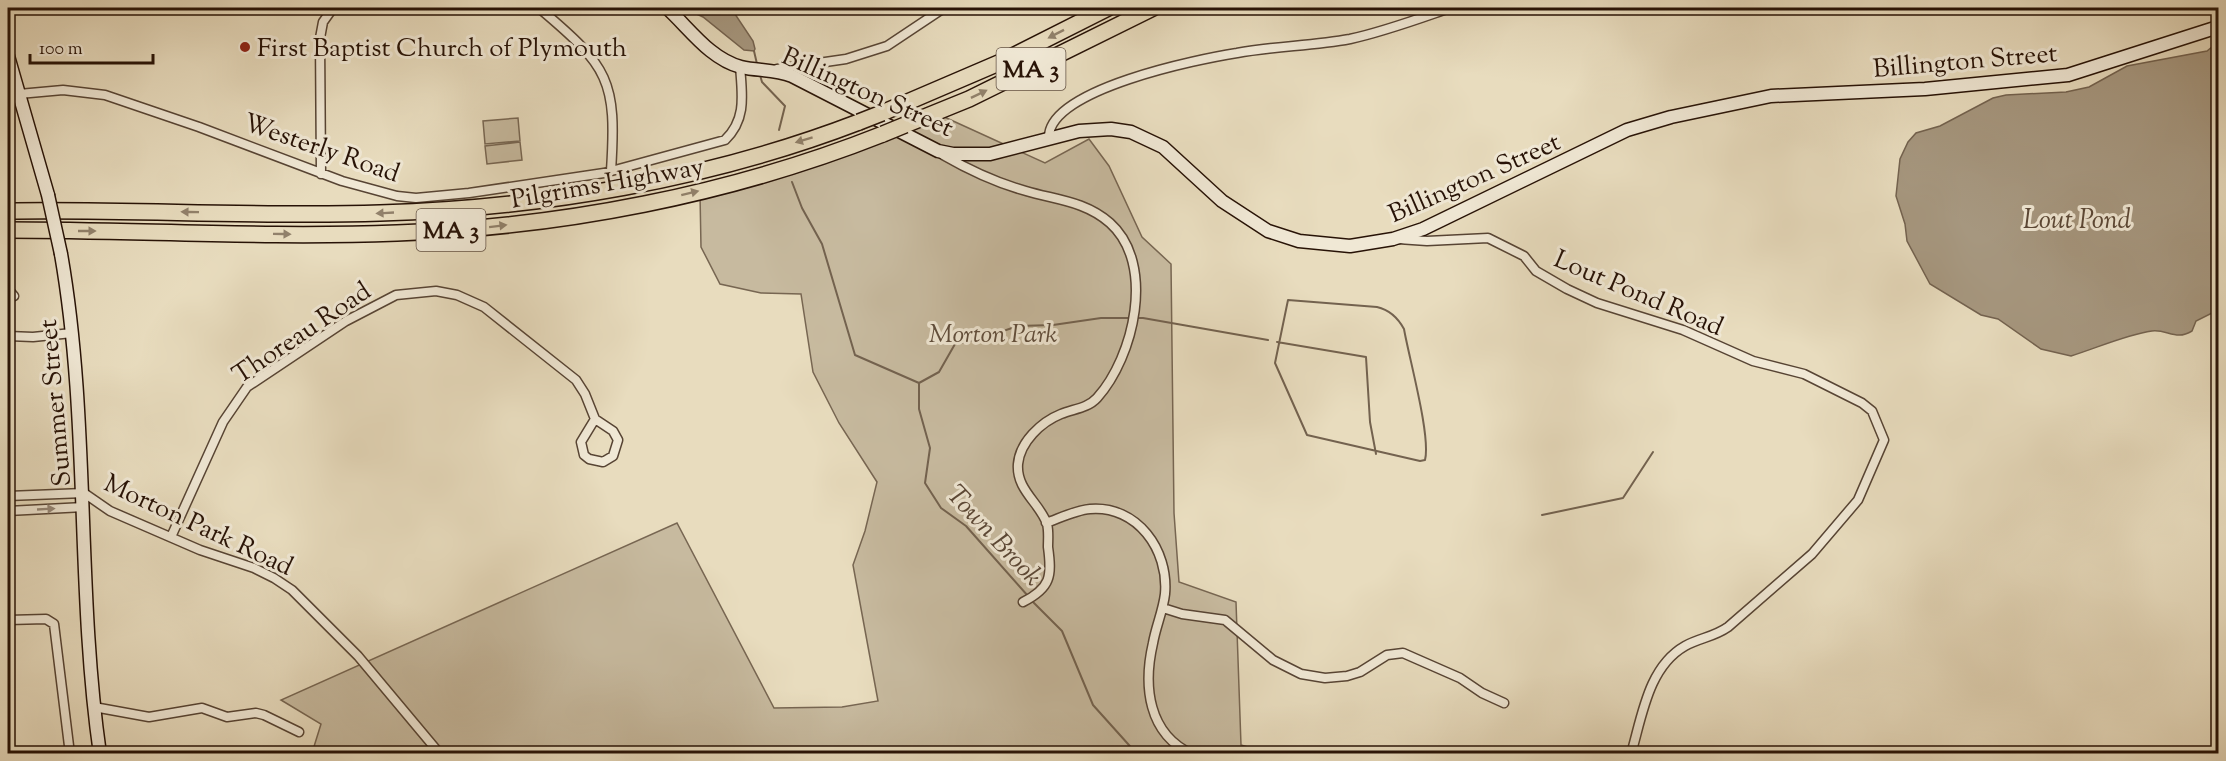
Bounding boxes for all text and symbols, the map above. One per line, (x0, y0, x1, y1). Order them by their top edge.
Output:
scale bar (30, 27, 153, 65)
one-way arrow (1048, 29, 1065, 39)
place label: First Baptist Church of Plymouth (257, 31, 627, 68)
street label: Billington Street (1872, 36, 2059, 89)
text: 100 m (39, 37, 83, 63)
street label: Billington Street (775, 39, 959, 148)
marker: First Baptist Church of Plymouth (238, 40, 252, 54)
road number: MA 3 (996, 48, 1066, 90)
one-way arrow (970, 90, 987, 99)
street label: Westerly Road (238, 105, 405, 194)
street label: Billington Street (1383, 125, 1567, 234)
one-way arrow (795, 136, 813, 146)
street label: Pilgrims Highway (508, 149, 707, 220)
one-way arrow (681, 188, 699, 198)
water label: Lout Pond (2023, 202, 2132, 241)
one-way arrow (181, 207, 200, 217)
one-way arrow (376, 208, 395, 217)
road number: MA 3 (416, 209, 486, 251)
one-way arrow (488, 221, 507, 231)
one-way arrow (77, 226, 96, 236)
one-way arrow (272, 229, 291, 239)
street label: Lout Pond Road (1548, 242, 1729, 347)
street label: Thoreau Road (226, 274, 379, 394)
park label: Morton Park (929, 317, 1058, 354)
street label: Summer Street (31, 318, 82, 488)
street label: Morton Park Road (97, 466, 299, 587)
water label: Town Brook (936, 477, 1050, 596)
one-way arrow (36, 504, 55, 513)

